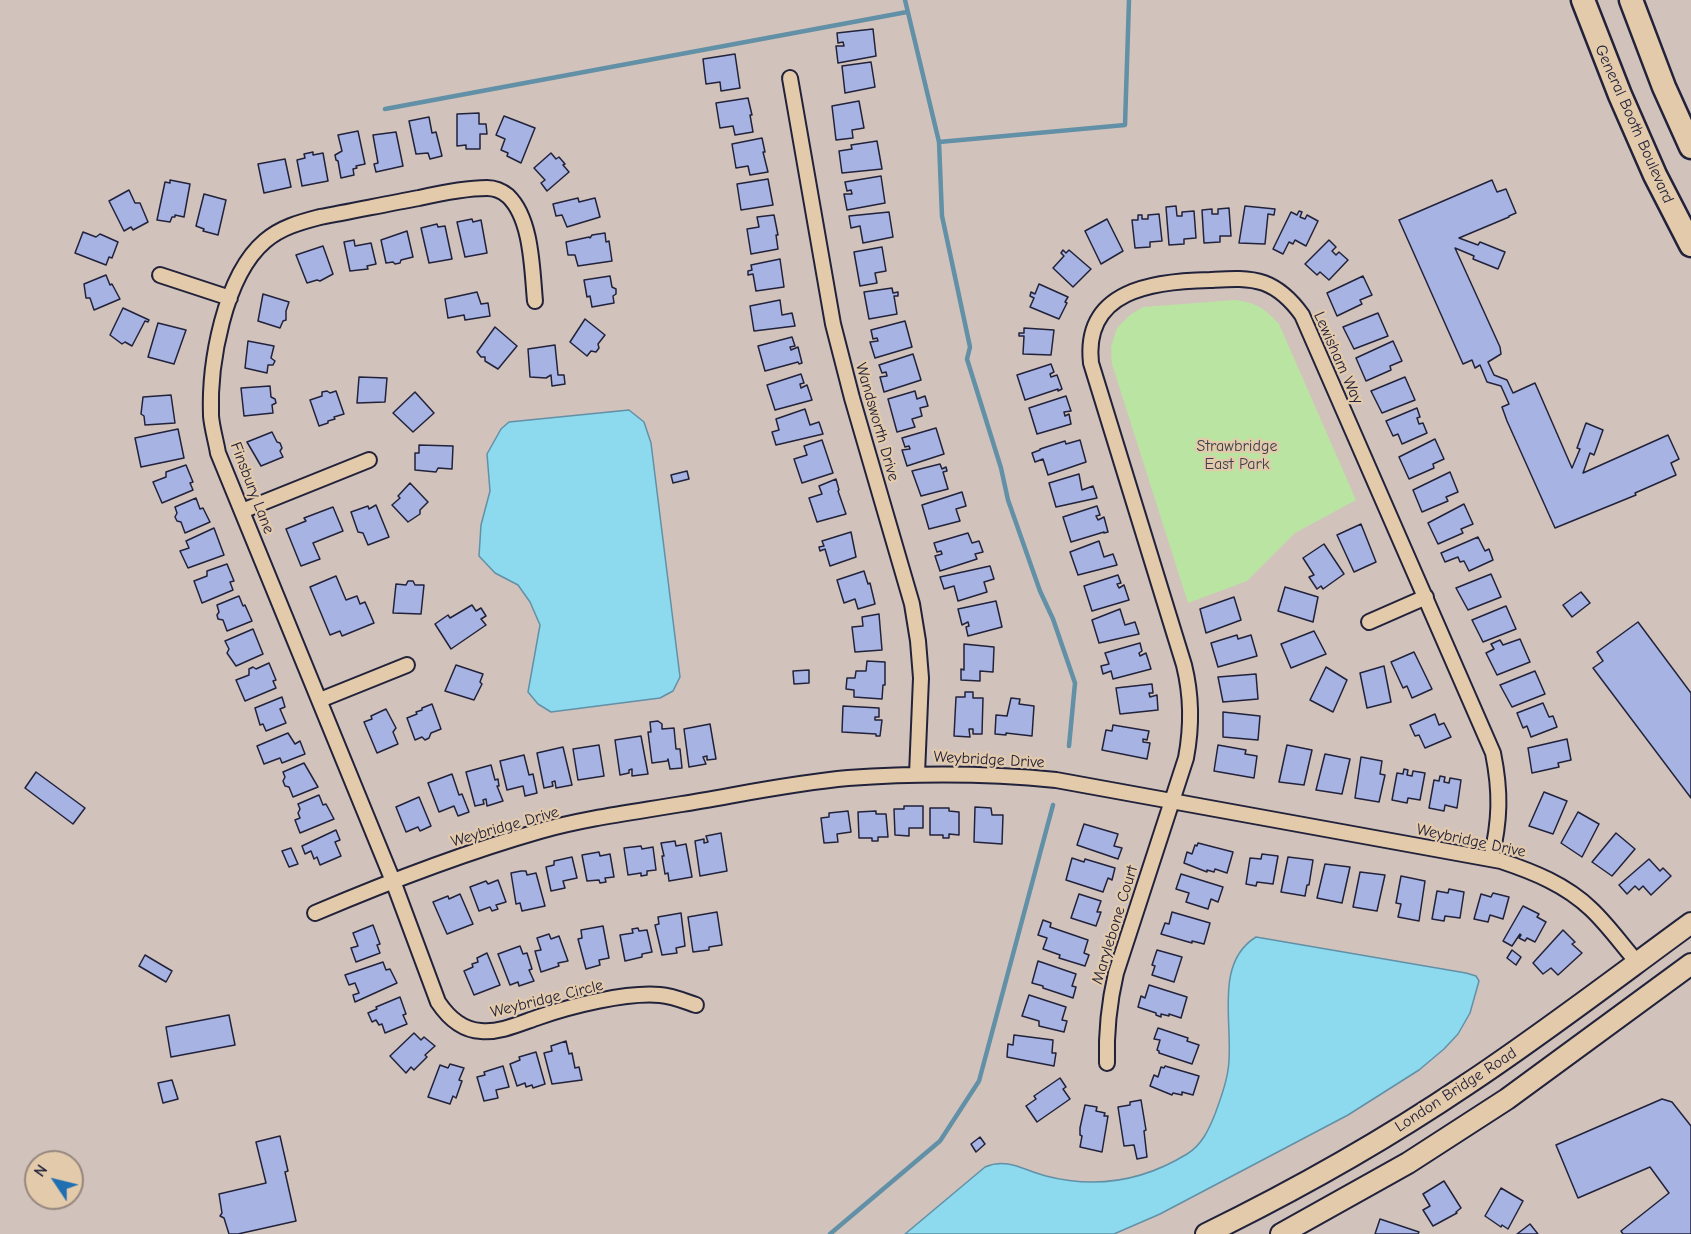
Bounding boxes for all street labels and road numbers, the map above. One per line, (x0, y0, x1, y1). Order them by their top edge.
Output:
street label: General Booth Boulevard (1590, 42, 1678, 206)
street label: Lewisham Way (1309, 309, 1367, 407)
street label: Wandsworth Drive (851, 361, 903, 483)
street label: Finsbury Lane (226, 439, 278, 537)
street label: Weybridge Drive (933, 748, 1045, 772)
street label: Weybridge Drive (449, 802, 561, 852)
street label: Weybridge Drive (1415, 820, 1527, 862)
street label: Marylebone Court (1088, 863, 1142, 987)
street label: Weybridge Circle (489, 976, 605, 1022)
street label: London Bridge Road (1392, 1044, 1520, 1136)

